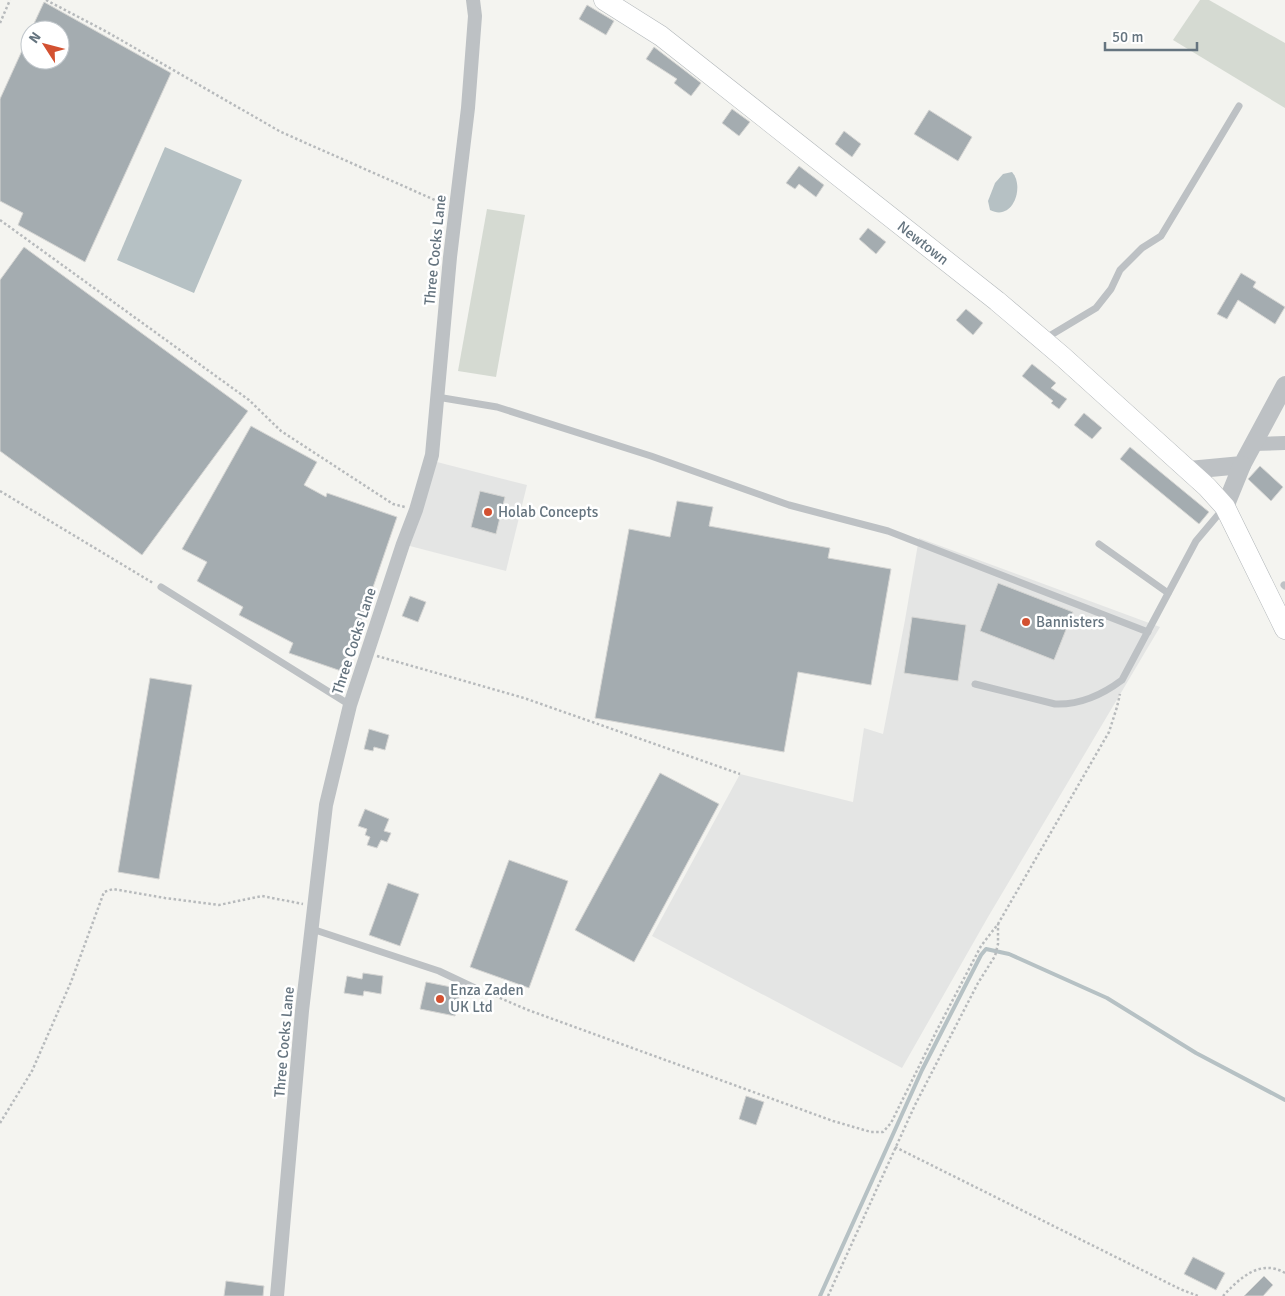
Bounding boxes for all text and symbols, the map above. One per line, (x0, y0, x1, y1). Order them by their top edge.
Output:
north arrow (20, 20, 70, 70)
scale bar (1105, 20, 1198, 52)
text: 50 m (1112, 28, 1143, 46)
text: N (25, 29, 45, 47)
street label: Three Cocks Lane (420, 194, 450, 306)
street label: Newtown (894, 217, 952, 269)
place label: Holab Concepts (498, 503, 599, 521)
marker: Holab Concepts (482, 506, 494, 518)
street label: Three Cocks Lane (328, 585, 380, 697)
place label: Bannisters (1036, 613, 1105, 631)
marker: Bannisters (1020, 616, 1032, 628)
place label: Enza Zaden UK Ltd (450, 981, 524, 1016)
street label: Three Cocks Lane (270, 986, 298, 1098)
marker: Enza Zaden UK Ltd (434, 993, 446, 1005)

